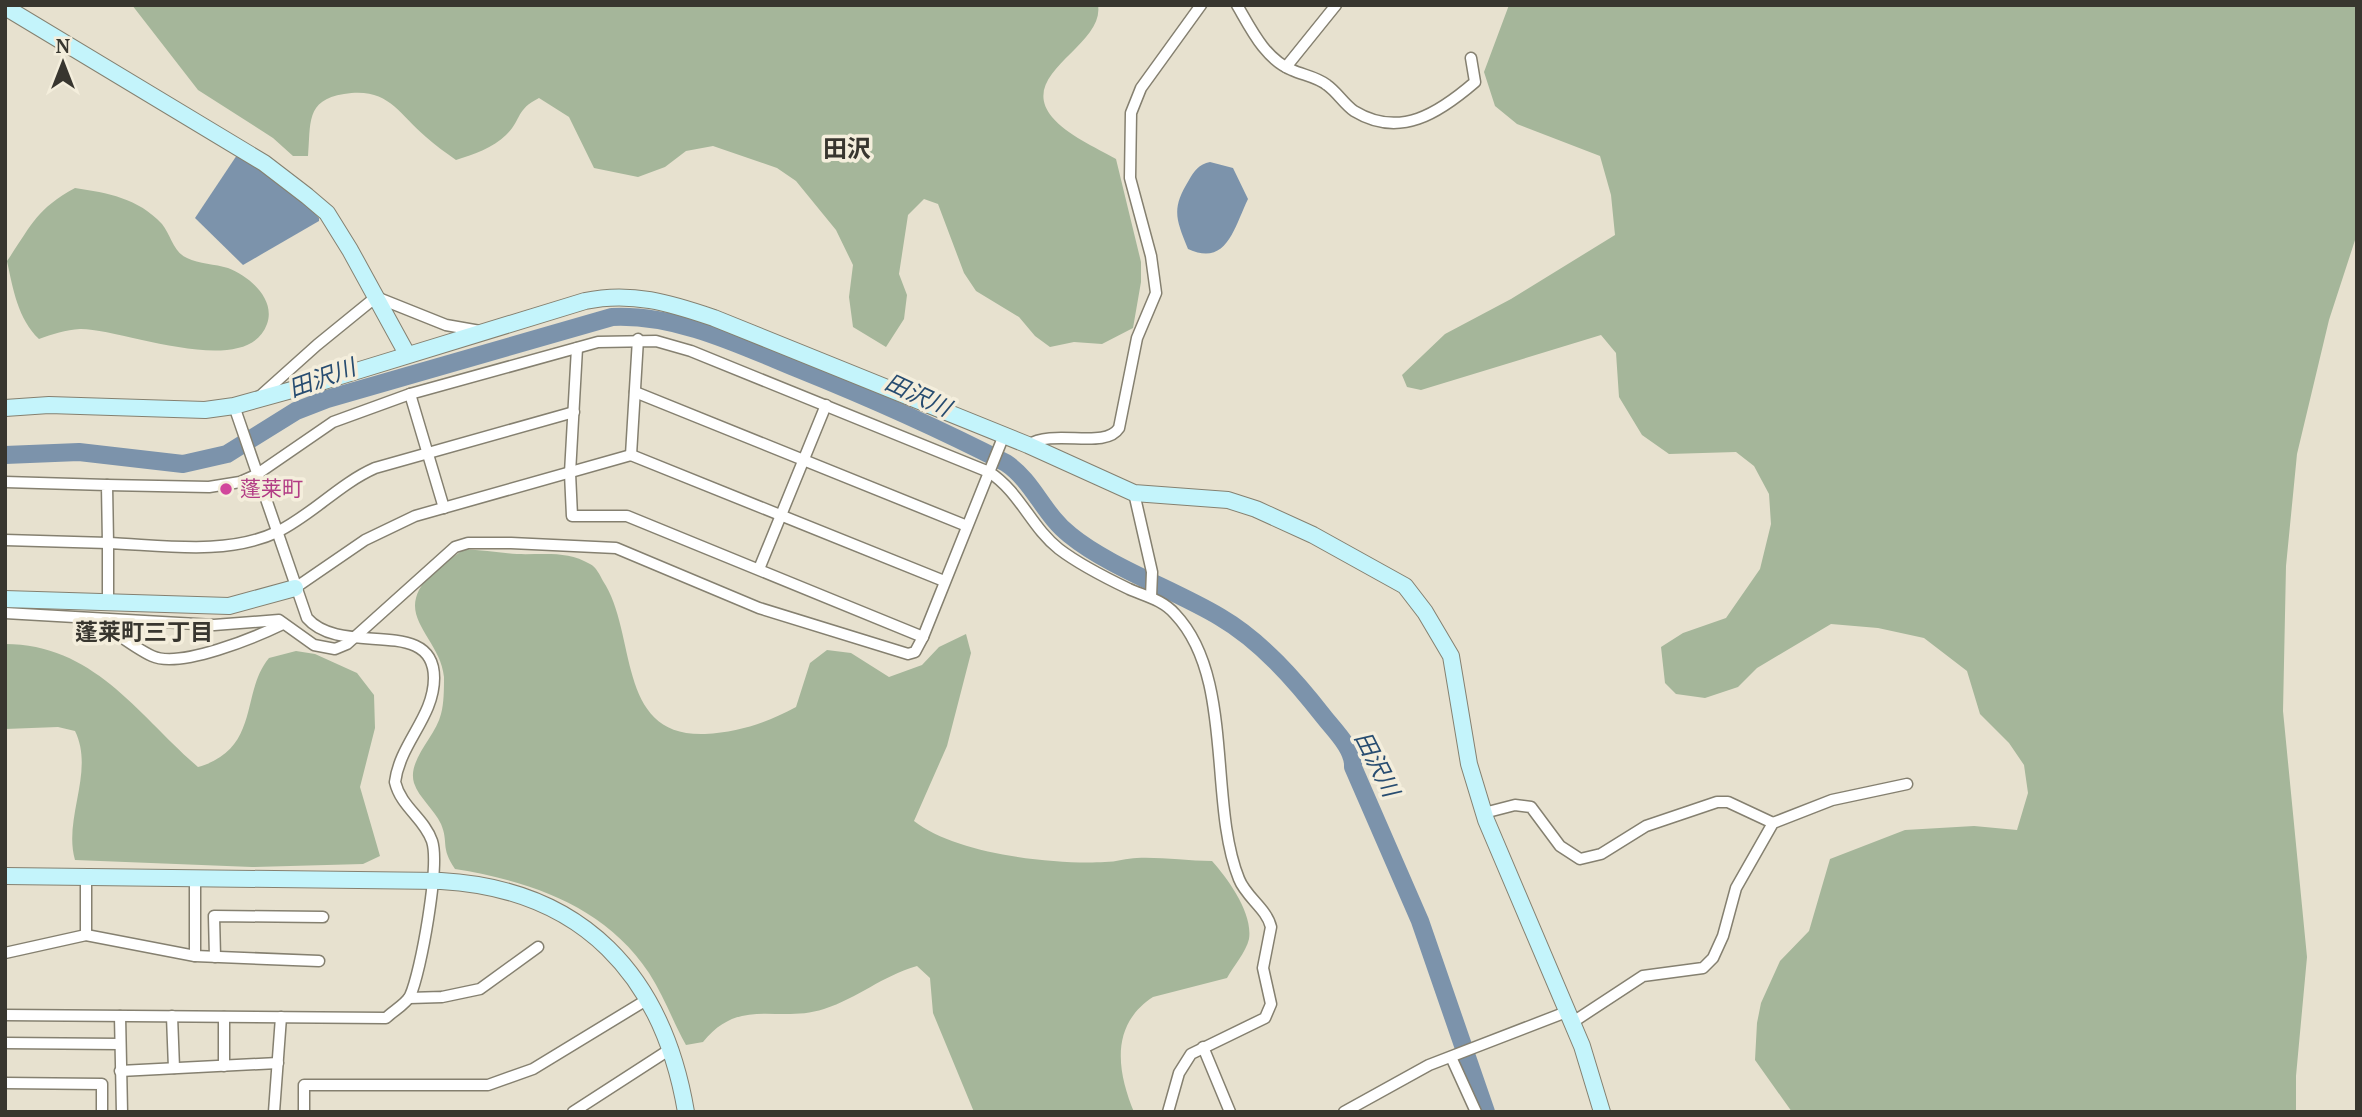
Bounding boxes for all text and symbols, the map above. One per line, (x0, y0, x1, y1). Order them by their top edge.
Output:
north arrow (28, 28, 98, 98)
text: N (56, 33, 71, 58)
district label: 田沢 (823, 132, 871, 164)
water label: 田沢川 (284, 350, 362, 404)
water label: 田沢川 (880, 366, 959, 424)
place label: 蓬莱町 (240, 474, 303, 502)
marker: 蓬莱町 (218, 481, 234, 497)
district label: 蓬莱町三丁目 (75, 616, 213, 647)
water label: 田沢川 (1348, 726, 1408, 804)

